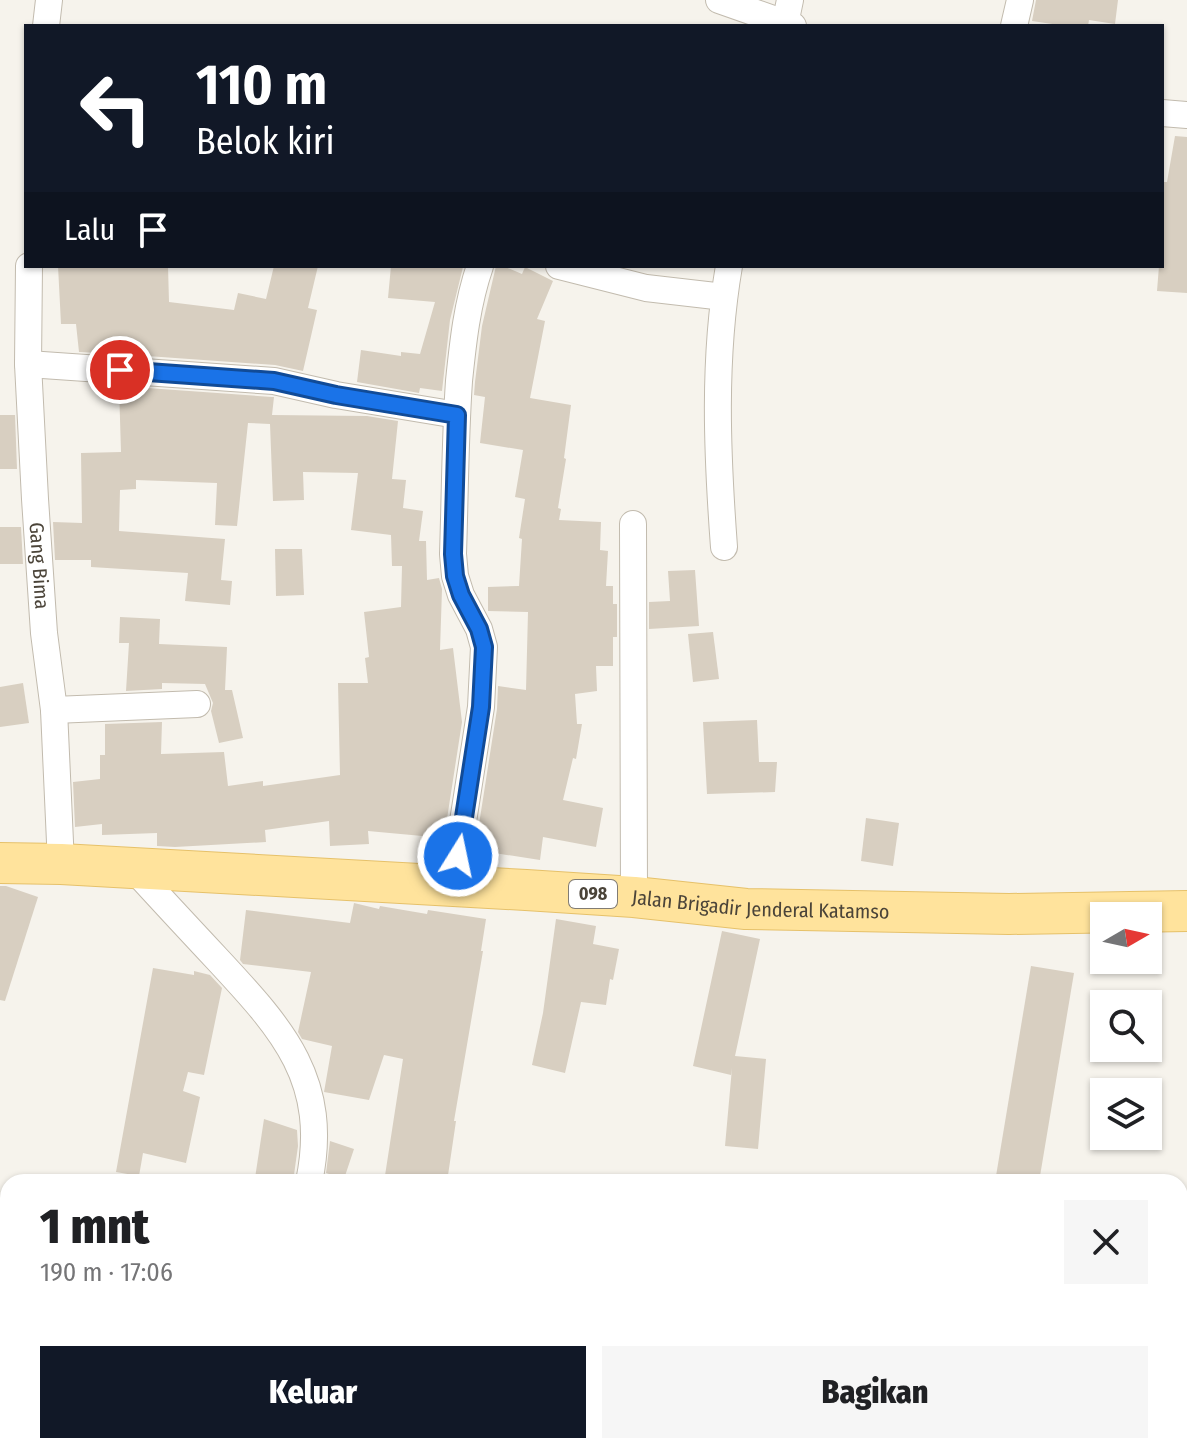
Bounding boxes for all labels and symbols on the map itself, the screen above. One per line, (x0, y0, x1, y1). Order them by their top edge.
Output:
pin (86, 336, 154, 404)
street label: Gang Bima (25, 521, 54, 610)
position arrow (416, 814, 500, 898)
road number: 098 (569, 880, 617, 908)
street label: Jalan Brigadir Jenderal Katamso (631, 885, 890, 924)
north arrow (1090, 902, 1162, 974)

